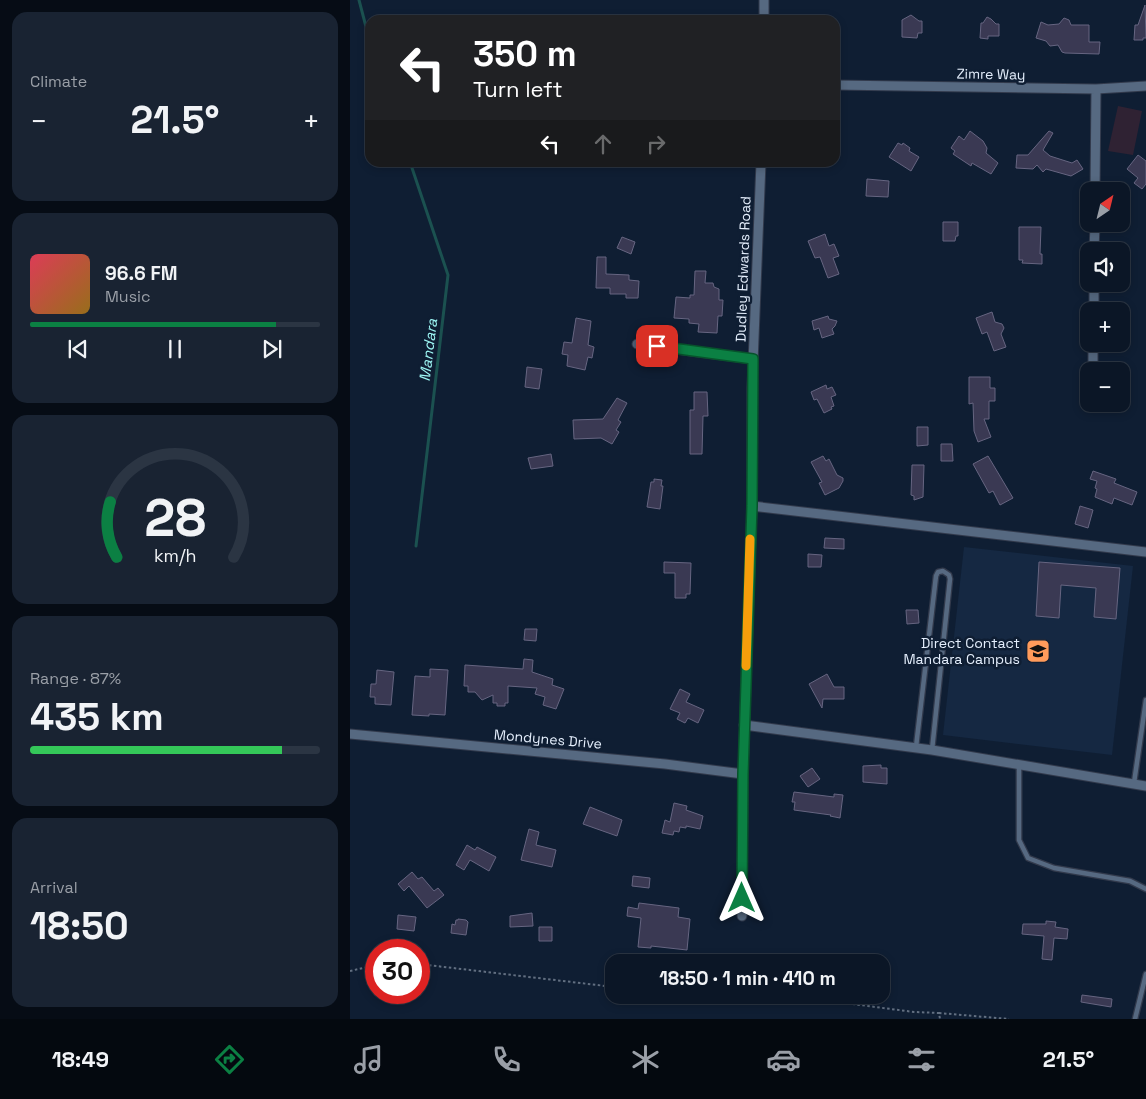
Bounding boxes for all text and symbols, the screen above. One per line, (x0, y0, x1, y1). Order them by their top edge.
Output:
text: 350 m (473, 32, 577, 76)
icon: left (390, 35, 455, 100)
street label: Zimre Way (956, 64, 1026, 84)
text: Climate (30, 71, 87, 92)
text: Turn left (473, 75, 563, 103)
text: 21.5° (131, 96, 219, 144)
text: − (30, 103, 47, 139)
text: + (303, 103, 320, 139)
icon: left (536, 130, 564, 158)
icon: ahead (589, 130, 617, 158)
icon: right (642, 130, 670, 158)
north arrow (1080, 182, 1130, 232)
map controls (1080, 182, 1130, 412)
street label: Dudley Edwards Road (731, 196, 755, 342)
button: sound (1080, 242, 1130, 292)
text: 96.6 FM (105, 261, 177, 286)
text: Music (105, 286, 151, 307)
button: + (1080, 302, 1130, 352)
water label: Mandara (415, 317, 441, 382)
pin (636, 325, 678, 367)
icon: arrive (643, 332, 671, 360)
icon: previous (64, 335, 92, 363)
icon: pause (161, 335, 189, 363)
icon: next (258, 335, 286, 363)
button: − (1080, 362, 1130, 412)
text: 28 (144, 485, 206, 551)
text: km/h (154, 544, 196, 567)
place label: Direct Contact Mandara Campus (903, 634, 1020, 668)
school or university icon: Direct Contact Mandara Campus (1025, 638, 1051, 664)
text: Range · 87% (30, 668, 121, 689)
text: 435 km (30, 693, 164, 741)
street label: Mondynes Drive (493, 725, 603, 753)
position arrow (715, 871, 767, 923)
text: Arrival (30, 877, 78, 898)
text: 18:50 (30, 902, 129, 950)
speed limit sign: 30 (365, 939, 430, 1004)
text: 18:50 · 1 min · 410 m (659, 966, 836, 991)
icon: directions (212, 1042, 247, 1077)
icon: music (351, 1042, 386, 1077)
icon: phone (489, 1042, 524, 1077)
icon: climate (628, 1042, 663, 1077)
icon: car (766, 1042, 801, 1077)
icon: filters (904, 1042, 939, 1077)
text: 18:49 (52, 1045, 109, 1073)
text: 21.5° (1043, 1045, 1094, 1073)

